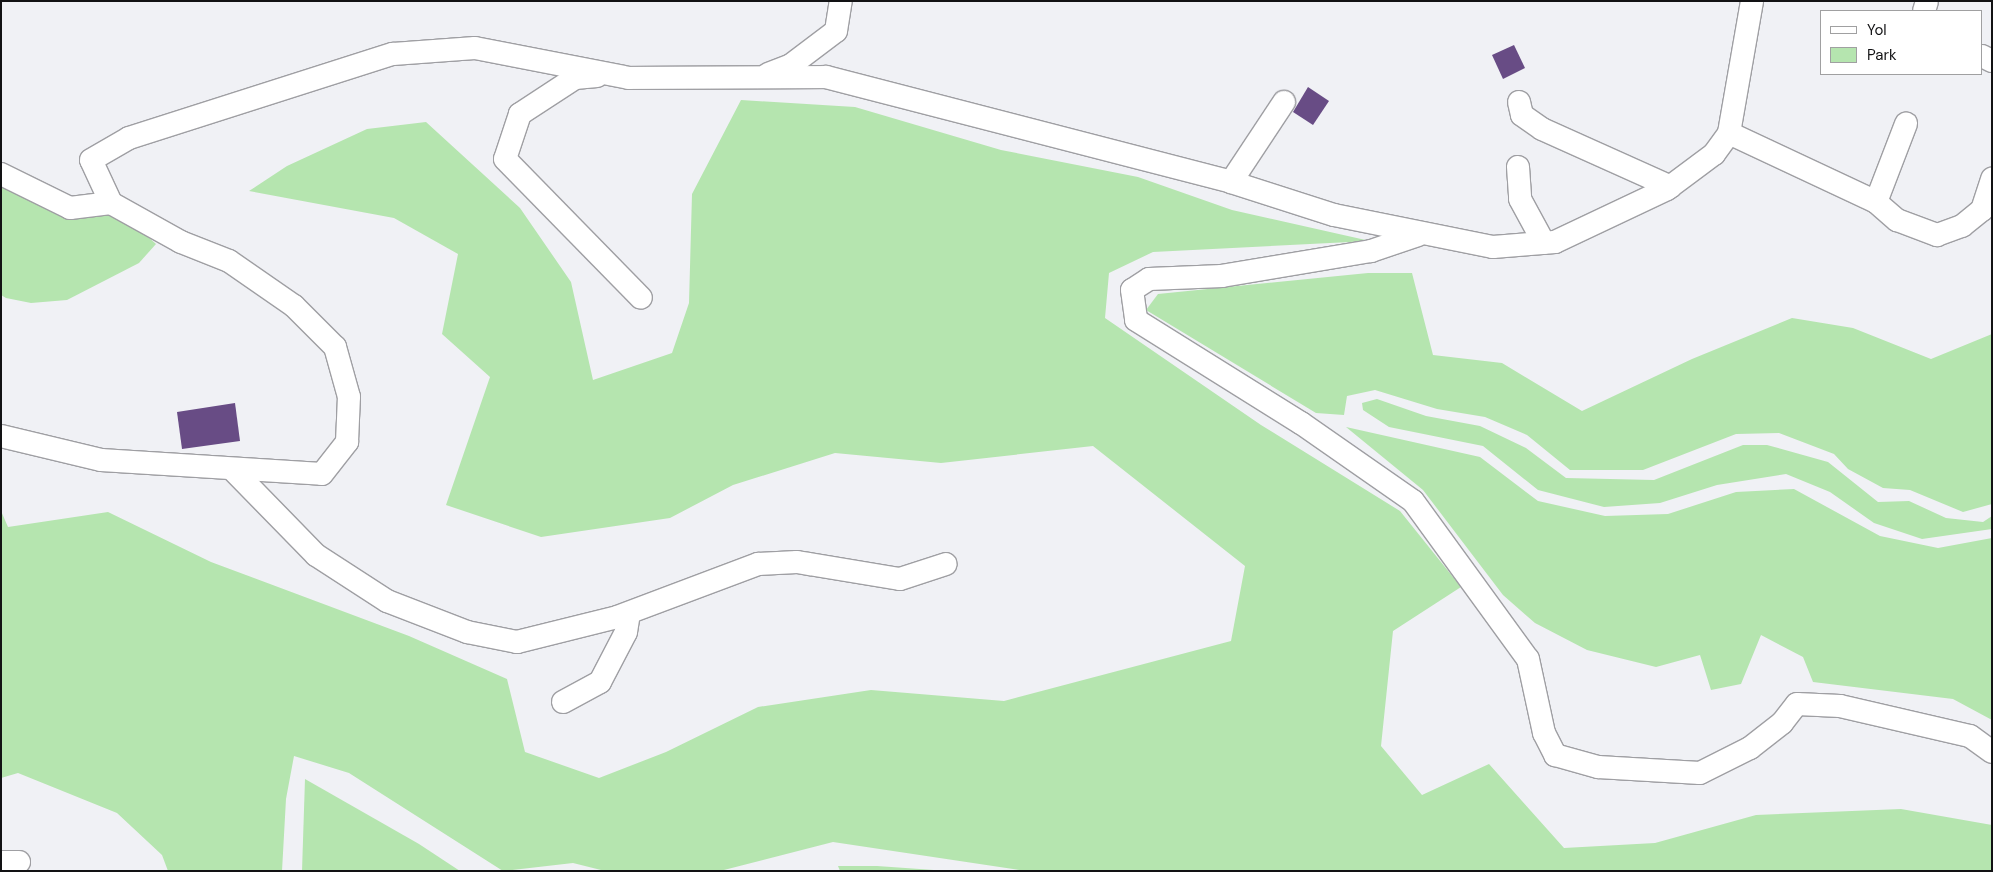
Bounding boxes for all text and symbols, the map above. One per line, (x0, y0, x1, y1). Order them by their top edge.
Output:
legend (1820, 10, 1983, 75)
text: Yol (1867, 20, 1887, 40)
text: Park (1867, 45, 1897, 65)

